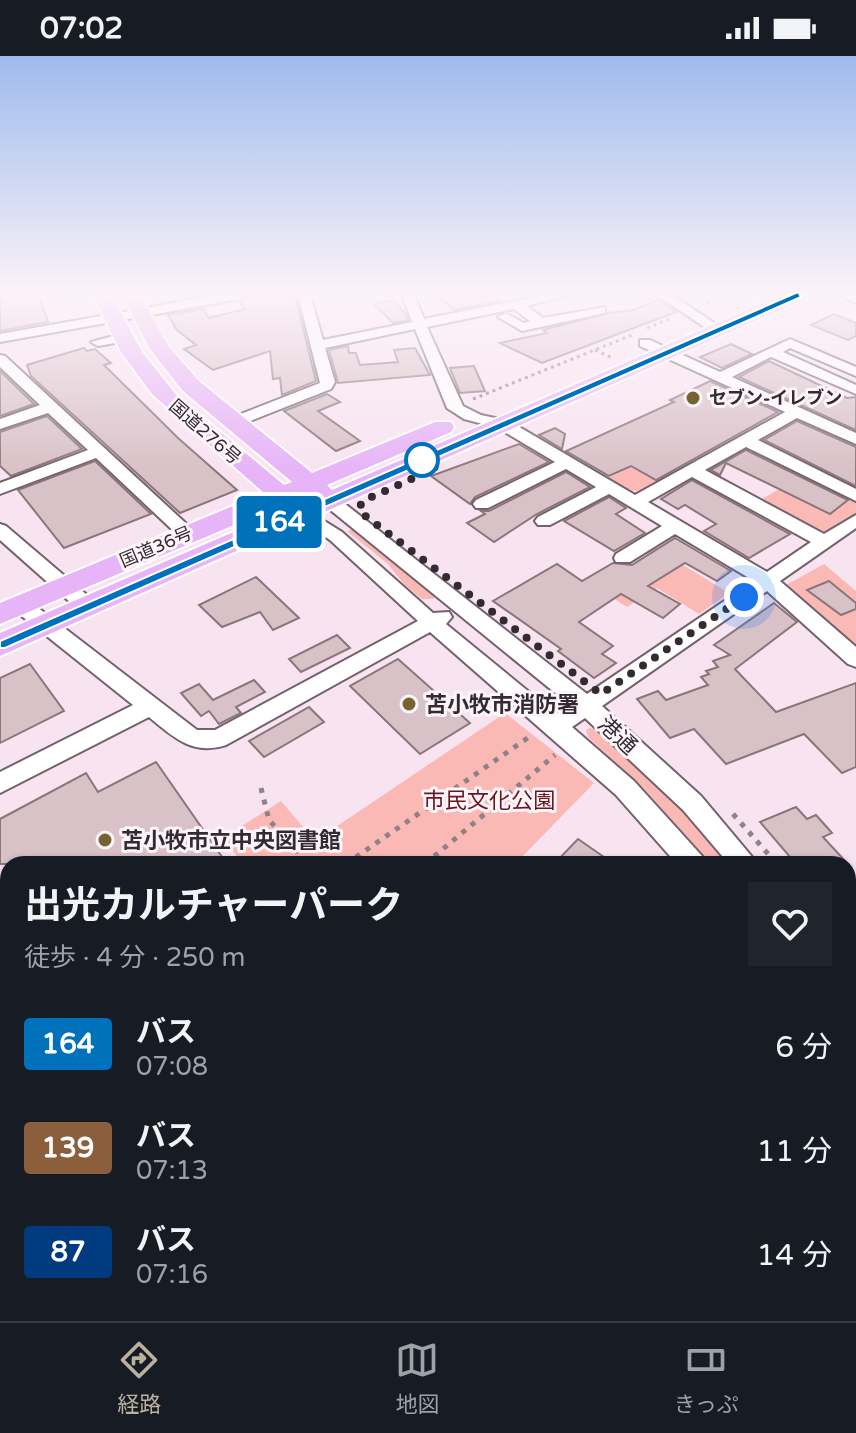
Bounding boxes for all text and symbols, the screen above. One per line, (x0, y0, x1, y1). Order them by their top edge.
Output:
text: 07:02 (40, 10, 123, 47)
place label: セブン-イレブン (709, 387, 842, 409)
marker: セブン-イレブン (684, 389, 702, 407)
street label: 国道276号 (165, 395, 245, 469)
unlabelled marker (405, 443, 439, 477)
line badge: 164 (233, 496, 325, 548)
text: 164 (253, 505, 305, 539)
street label: 国道36号 (116, 522, 196, 572)
your location (724, 577, 764, 617)
place label: 苫小牧市消防署 (425, 692, 579, 718)
marker: 苫小牧市消防署 (400, 695, 418, 713)
street label: 港通 (592, 711, 642, 760)
park label: 市民文化公園 (423, 788, 555, 814)
place label: 苫小牧市立中央図書館 (121, 828, 341, 854)
marker: 苫小牧市立中央図書館 (96, 831, 114, 849)
button: heart (748, 882, 832, 966)
text: 出光カルチャーパーク (24, 883, 403, 929)
text: 徒歩 · 4 分 · 250 m (24, 942, 245, 973)
text: バス (136, 1014, 196, 1051)
text: 164 (42, 1027, 94, 1061)
text: 6 分 (775, 1029, 832, 1066)
text: 07:08 (136, 1051, 208, 1082)
text: バス (136, 1118, 196, 1155)
text: 139 (42, 1131, 94, 1165)
text: 11 分 (757, 1133, 832, 1170)
text: 07:13 (136, 1155, 208, 1186)
text: バス (136, 1222, 196, 1259)
text: 87 (50, 1235, 86, 1269)
text: 14 分 (757, 1237, 832, 1274)
text: 07:16 (136, 1259, 208, 1290)
tab: 経路 (117, 1338, 161, 1418)
tab: 地図 (395, 1338, 439, 1418)
tab: きっぷ (674, 1338, 739, 1418)

